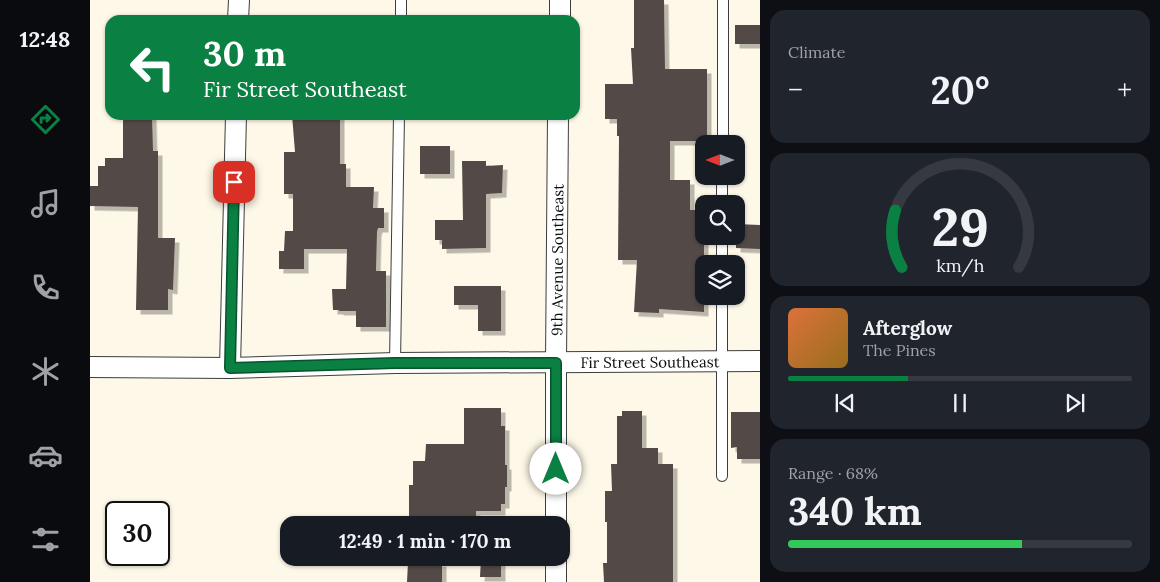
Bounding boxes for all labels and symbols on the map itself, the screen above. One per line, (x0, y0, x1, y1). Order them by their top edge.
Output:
north arrow (695, 135, 745, 185)
pin (213, 161, 255, 203)
street label: 9th Avenue Southeast (547, 184, 567, 336)
street label: Fir Street Southeast (580, 352, 720, 371)
position arrow (529, 442, 581, 494)
speed limit sign: 30 (105, 501, 170, 566)

